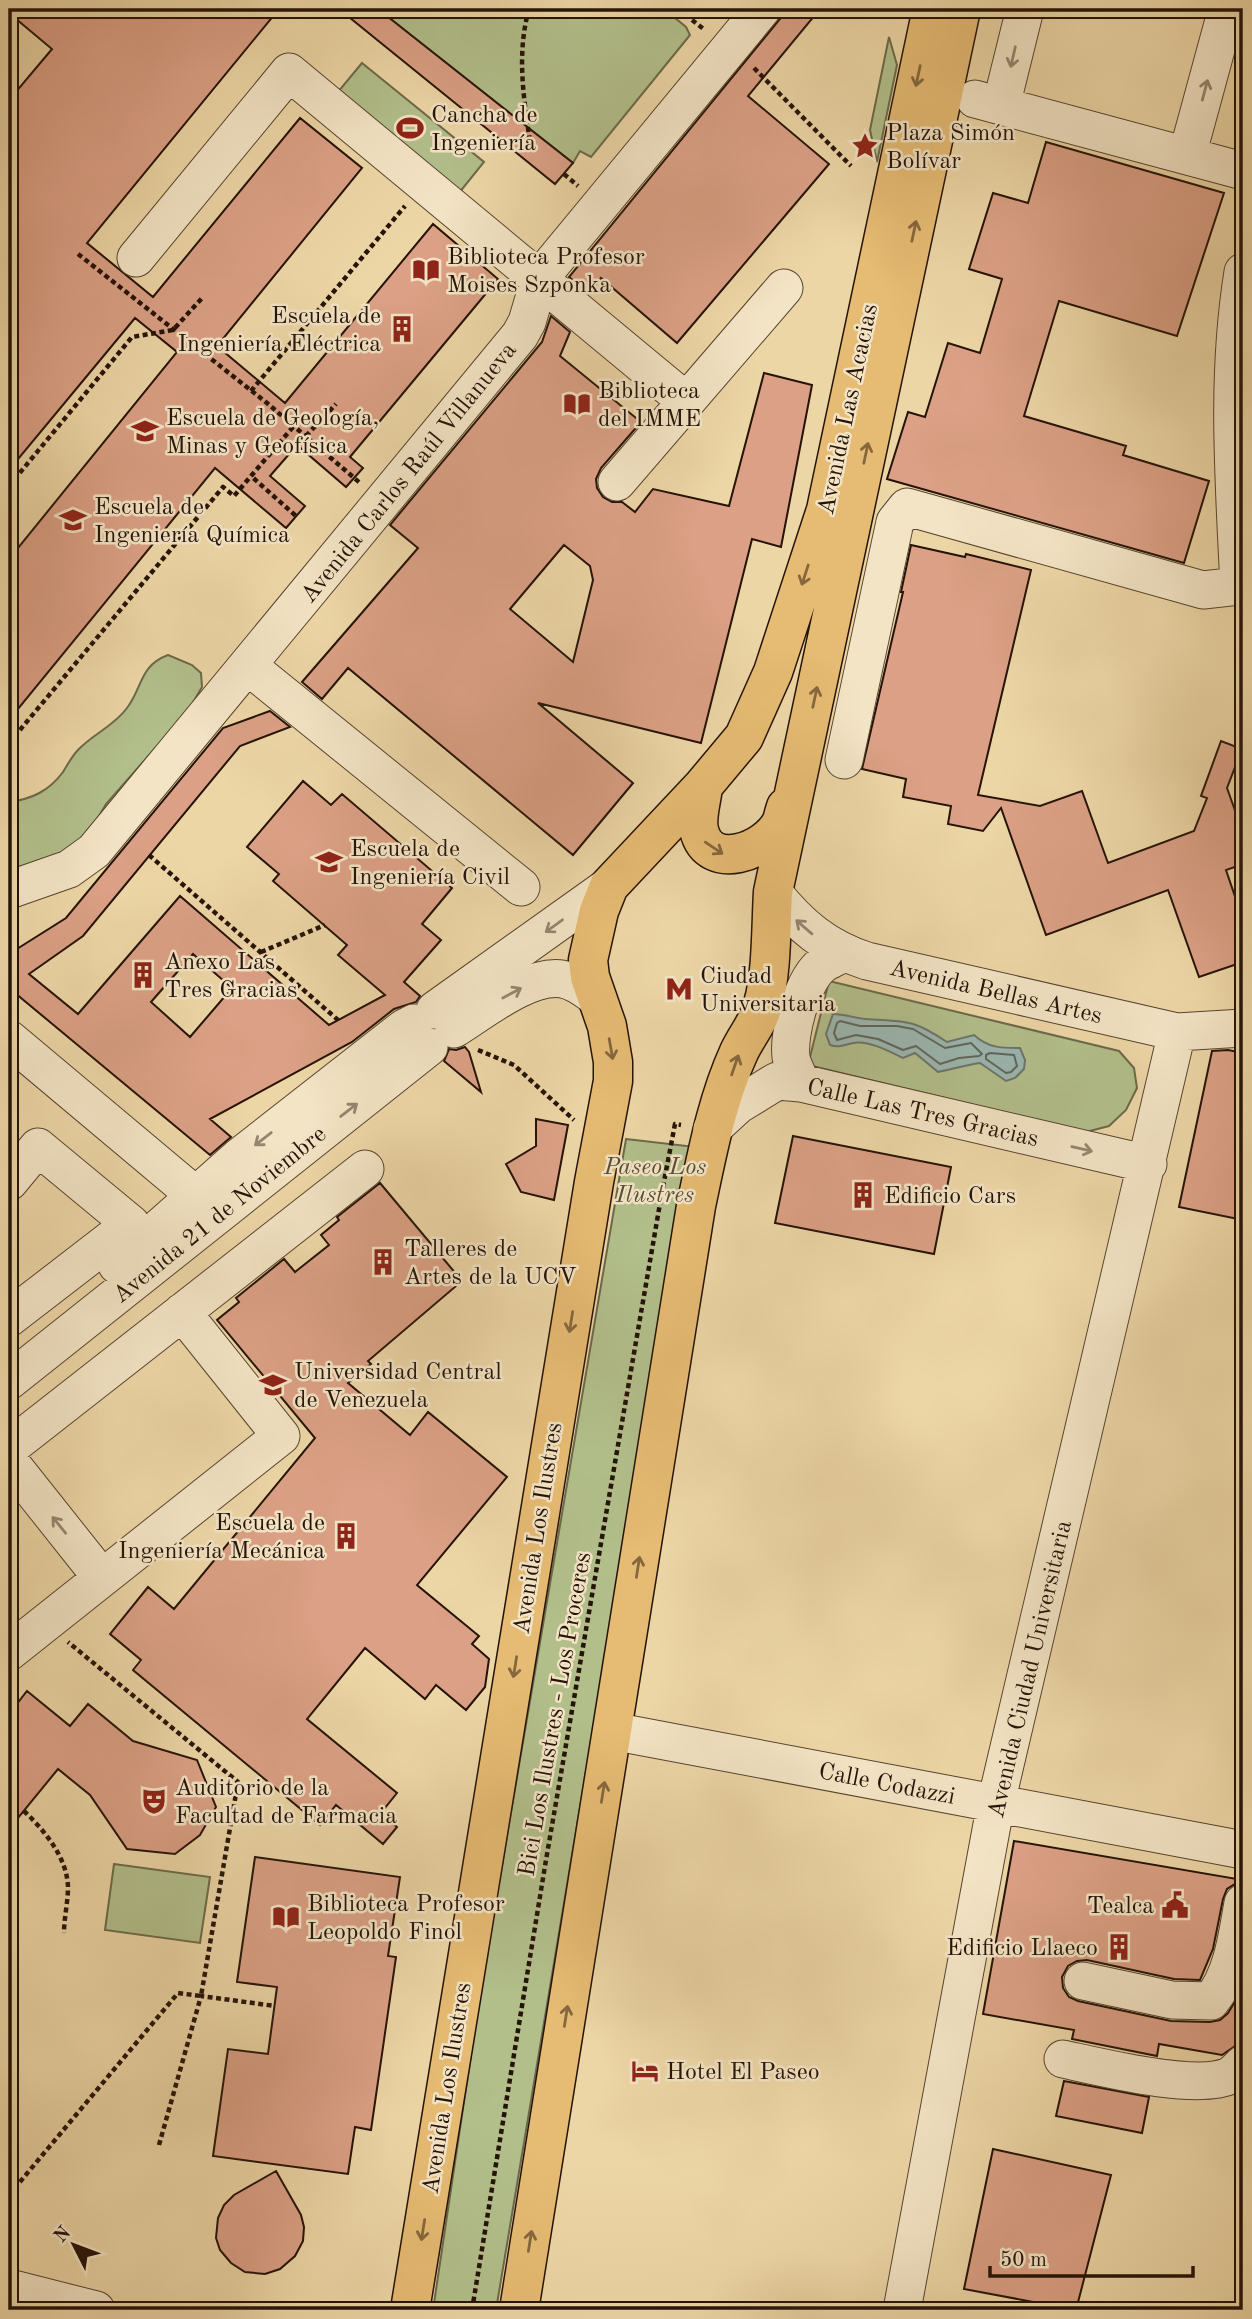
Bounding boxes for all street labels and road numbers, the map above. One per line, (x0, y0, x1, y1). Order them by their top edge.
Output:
street label: Avenida Las Acacias (815, 302, 883, 517)
street label: Avenida Carlos Raúl Villanueva (297, 338, 522, 608)
street label: Avenida Bellas Artes (887, 957, 1104, 1029)
street label: Calle Las Tres Gracias (804, 1076, 1041, 1152)
street label: Avenida 21 de Noviembre (109, 1122, 331, 1309)
street label: Avenida Los Ilustres (510, 1421, 568, 1636)
street label: Avenida Ciudad Universitaria (985, 1518, 1077, 1821)
street label: Bici Los Ilustres - Los Proceres (516, 1550, 596, 1878)
street label: Calle Codazzi (816, 1760, 957, 1810)
street label: Avenida Los Ilustres (419, 1981, 477, 2196)

